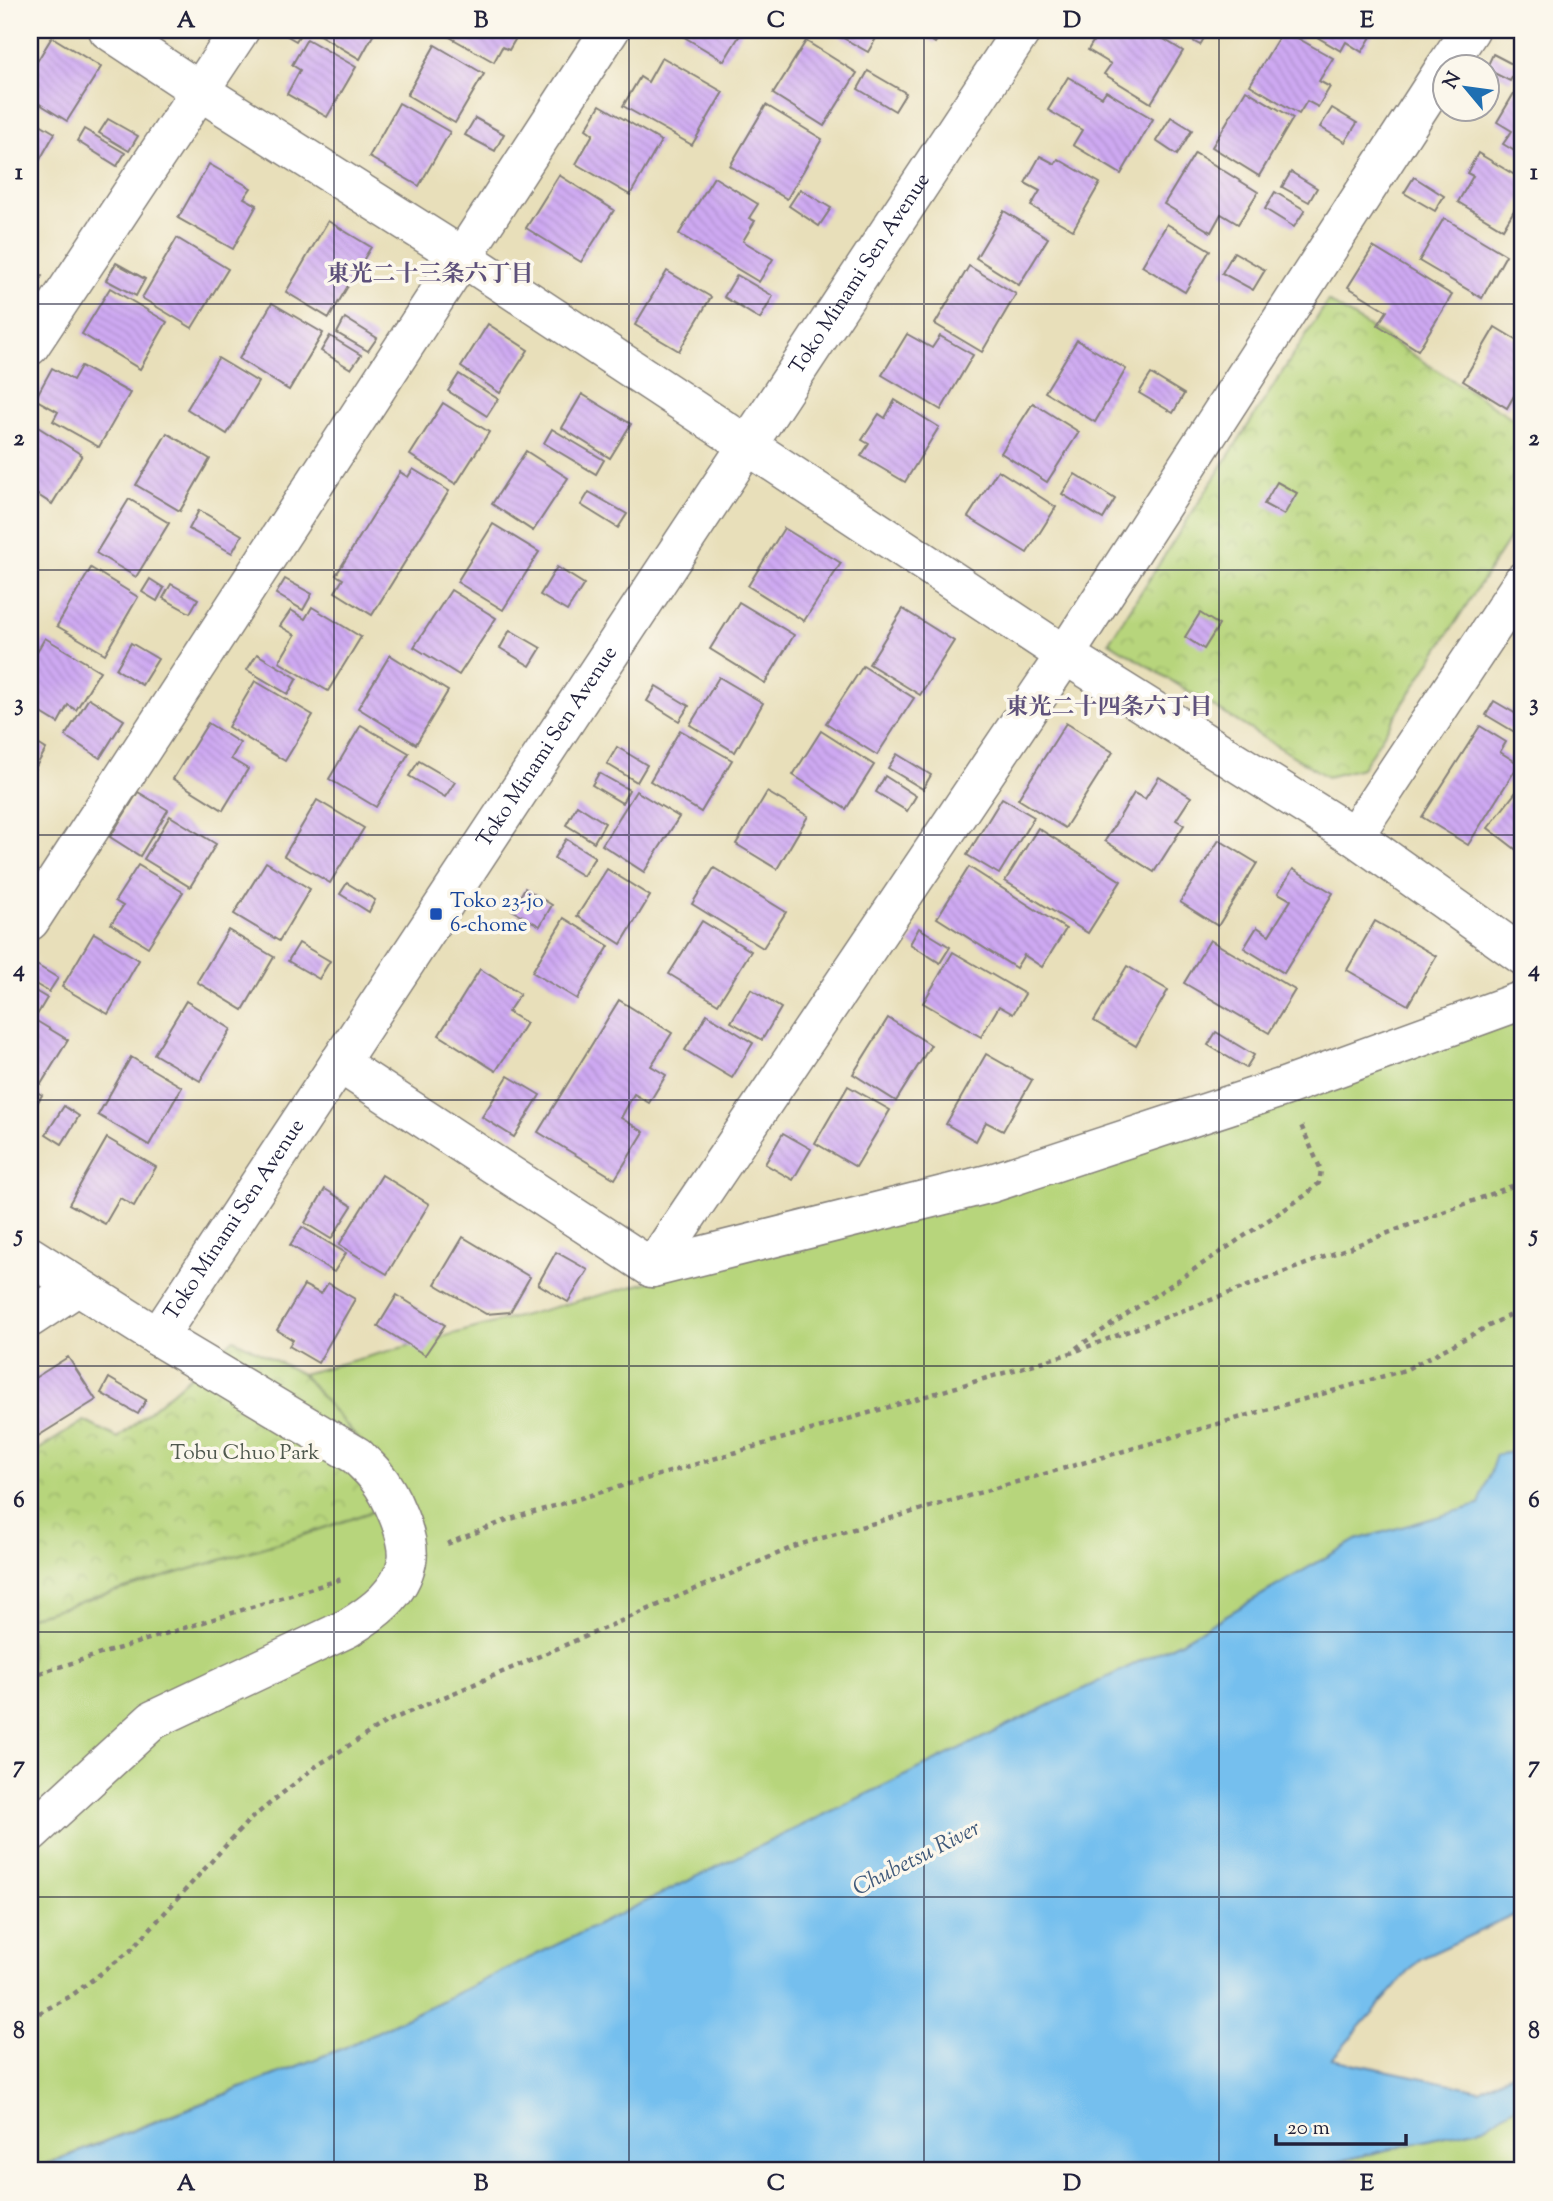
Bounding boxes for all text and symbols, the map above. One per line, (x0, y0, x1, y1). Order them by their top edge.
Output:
text: A (177, 5, 196, 38)
text: B (474, 5, 489, 38)
text: C (767, 5, 785, 38)
text: D (1063, 5, 1081, 38)
text: E (1360, 5, 1374, 38)
north arrow (1430, 52, 1500, 122)
text: N (1438, 68, 1469, 94)
text: 1 (15, 157, 23, 190)
text: 1 (1530, 157, 1538, 190)
street label: Toko Minami Sen Avenue (783, 168, 938, 381)
district label: 東光二十三条六丁目 (327, 259, 534, 292)
text: 2 (14, 423, 25, 456)
text: 2 (1529, 423, 1540, 456)
street label: Toko Minami Sen Avenue (470, 641, 625, 854)
text: 3 (14, 688, 24, 721)
text: 3 (1529, 688, 1539, 721)
district label: 東光二十四条六丁目 (1006, 692, 1213, 725)
place label: Toko 23-jo 6-chome (450, 887, 544, 941)
marker: Toko 23-jo 6-chome (428, 906, 444, 922)
text: 4 (12, 954, 25, 987)
text: 4 (1527, 954, 1540, 987)
street label: Toko Minami Sen Avenue (158, 1114, 313, 1327)
text: 5 (13, 1219, 23, 1252)
text: 5 (1528, 1219, 1538, 1252)
park label: Tobu Chuo Park (170, 1439, 320, 1469)
text: 6 (13, 1485, 25, 1518)
text: 6 (1528, 1485, 1540, 1518)
text: 7 (13, 1750, 25, 1783)
text: 7 (1528, 1750, 1540, 1783)
water label: Chubetsu River (847, 1813, 987, 1905)
text: 8 (13, 2016, 25, 2049)
text: 8 (1528, 2016, 1540, 2049)
scale bar (1276, 2103, 1406, 2147)
text: 20 m (1287, 2114, 1330, 2144)
text: A (177, 2168, 196, 2201)
text: B (474, 2168, 489, 2201)
text: C (767, 2168, 785, 2201)
text: D (1063, 2168, 1081, 2201)
text: E (1360, 2168, 1374, 2201)

